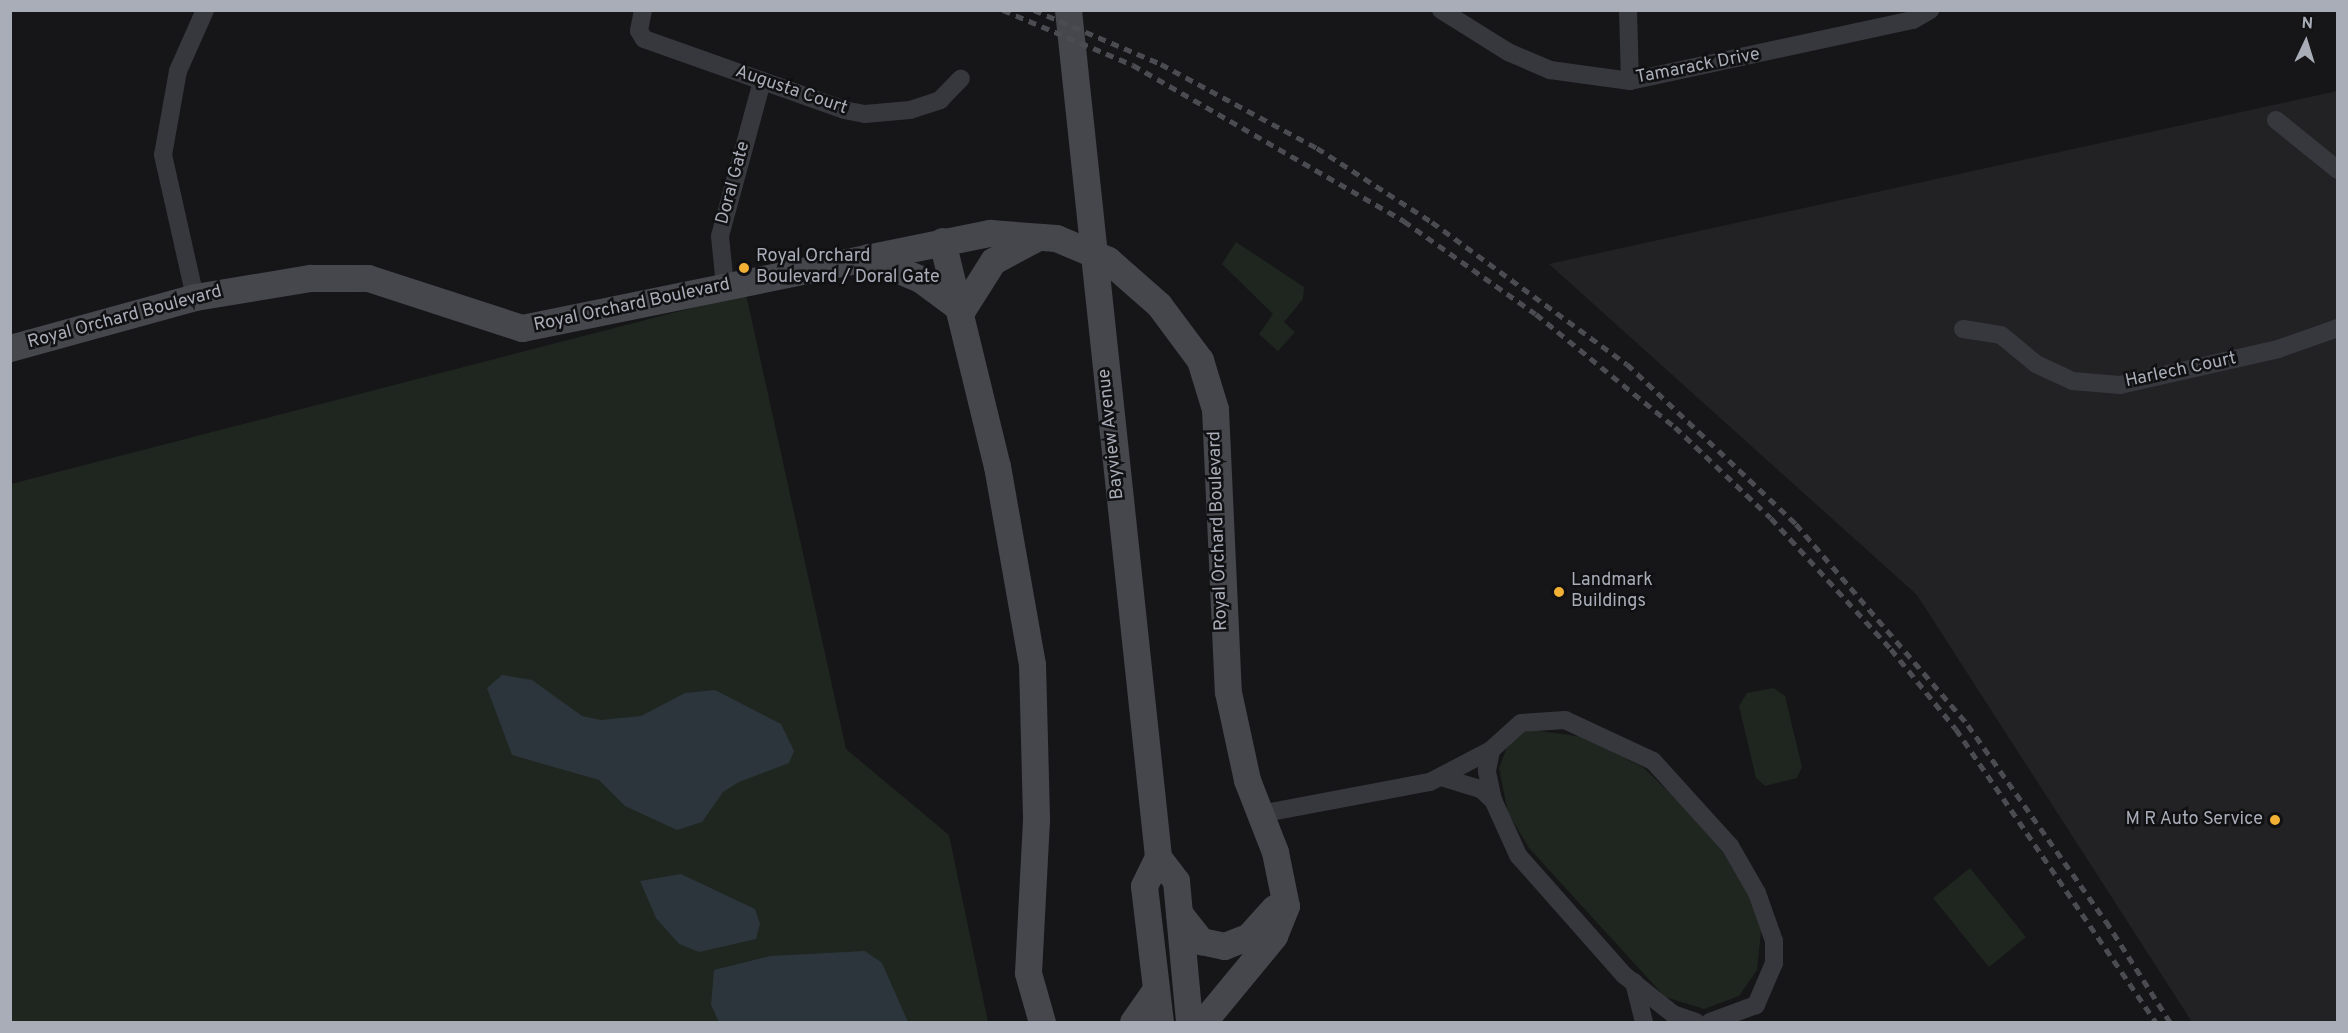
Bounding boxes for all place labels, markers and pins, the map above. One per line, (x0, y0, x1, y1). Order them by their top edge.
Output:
place label: Royal Orchard Boulevard / Doral Gate (756, 247, 940, 290)
marker: Royal Orchard Boulevard / Doral Gate (737, 261, 751, 275)
place label: Landmark Buildings (1571, 571, 1653, 614)
marker: Landmark Buildings (1552, 585, 1566, 599)
place label: M R Auto Service (2125, 809, 2263, 831)
marker: M R Auto Service (2268, 813, 2282, 827)

